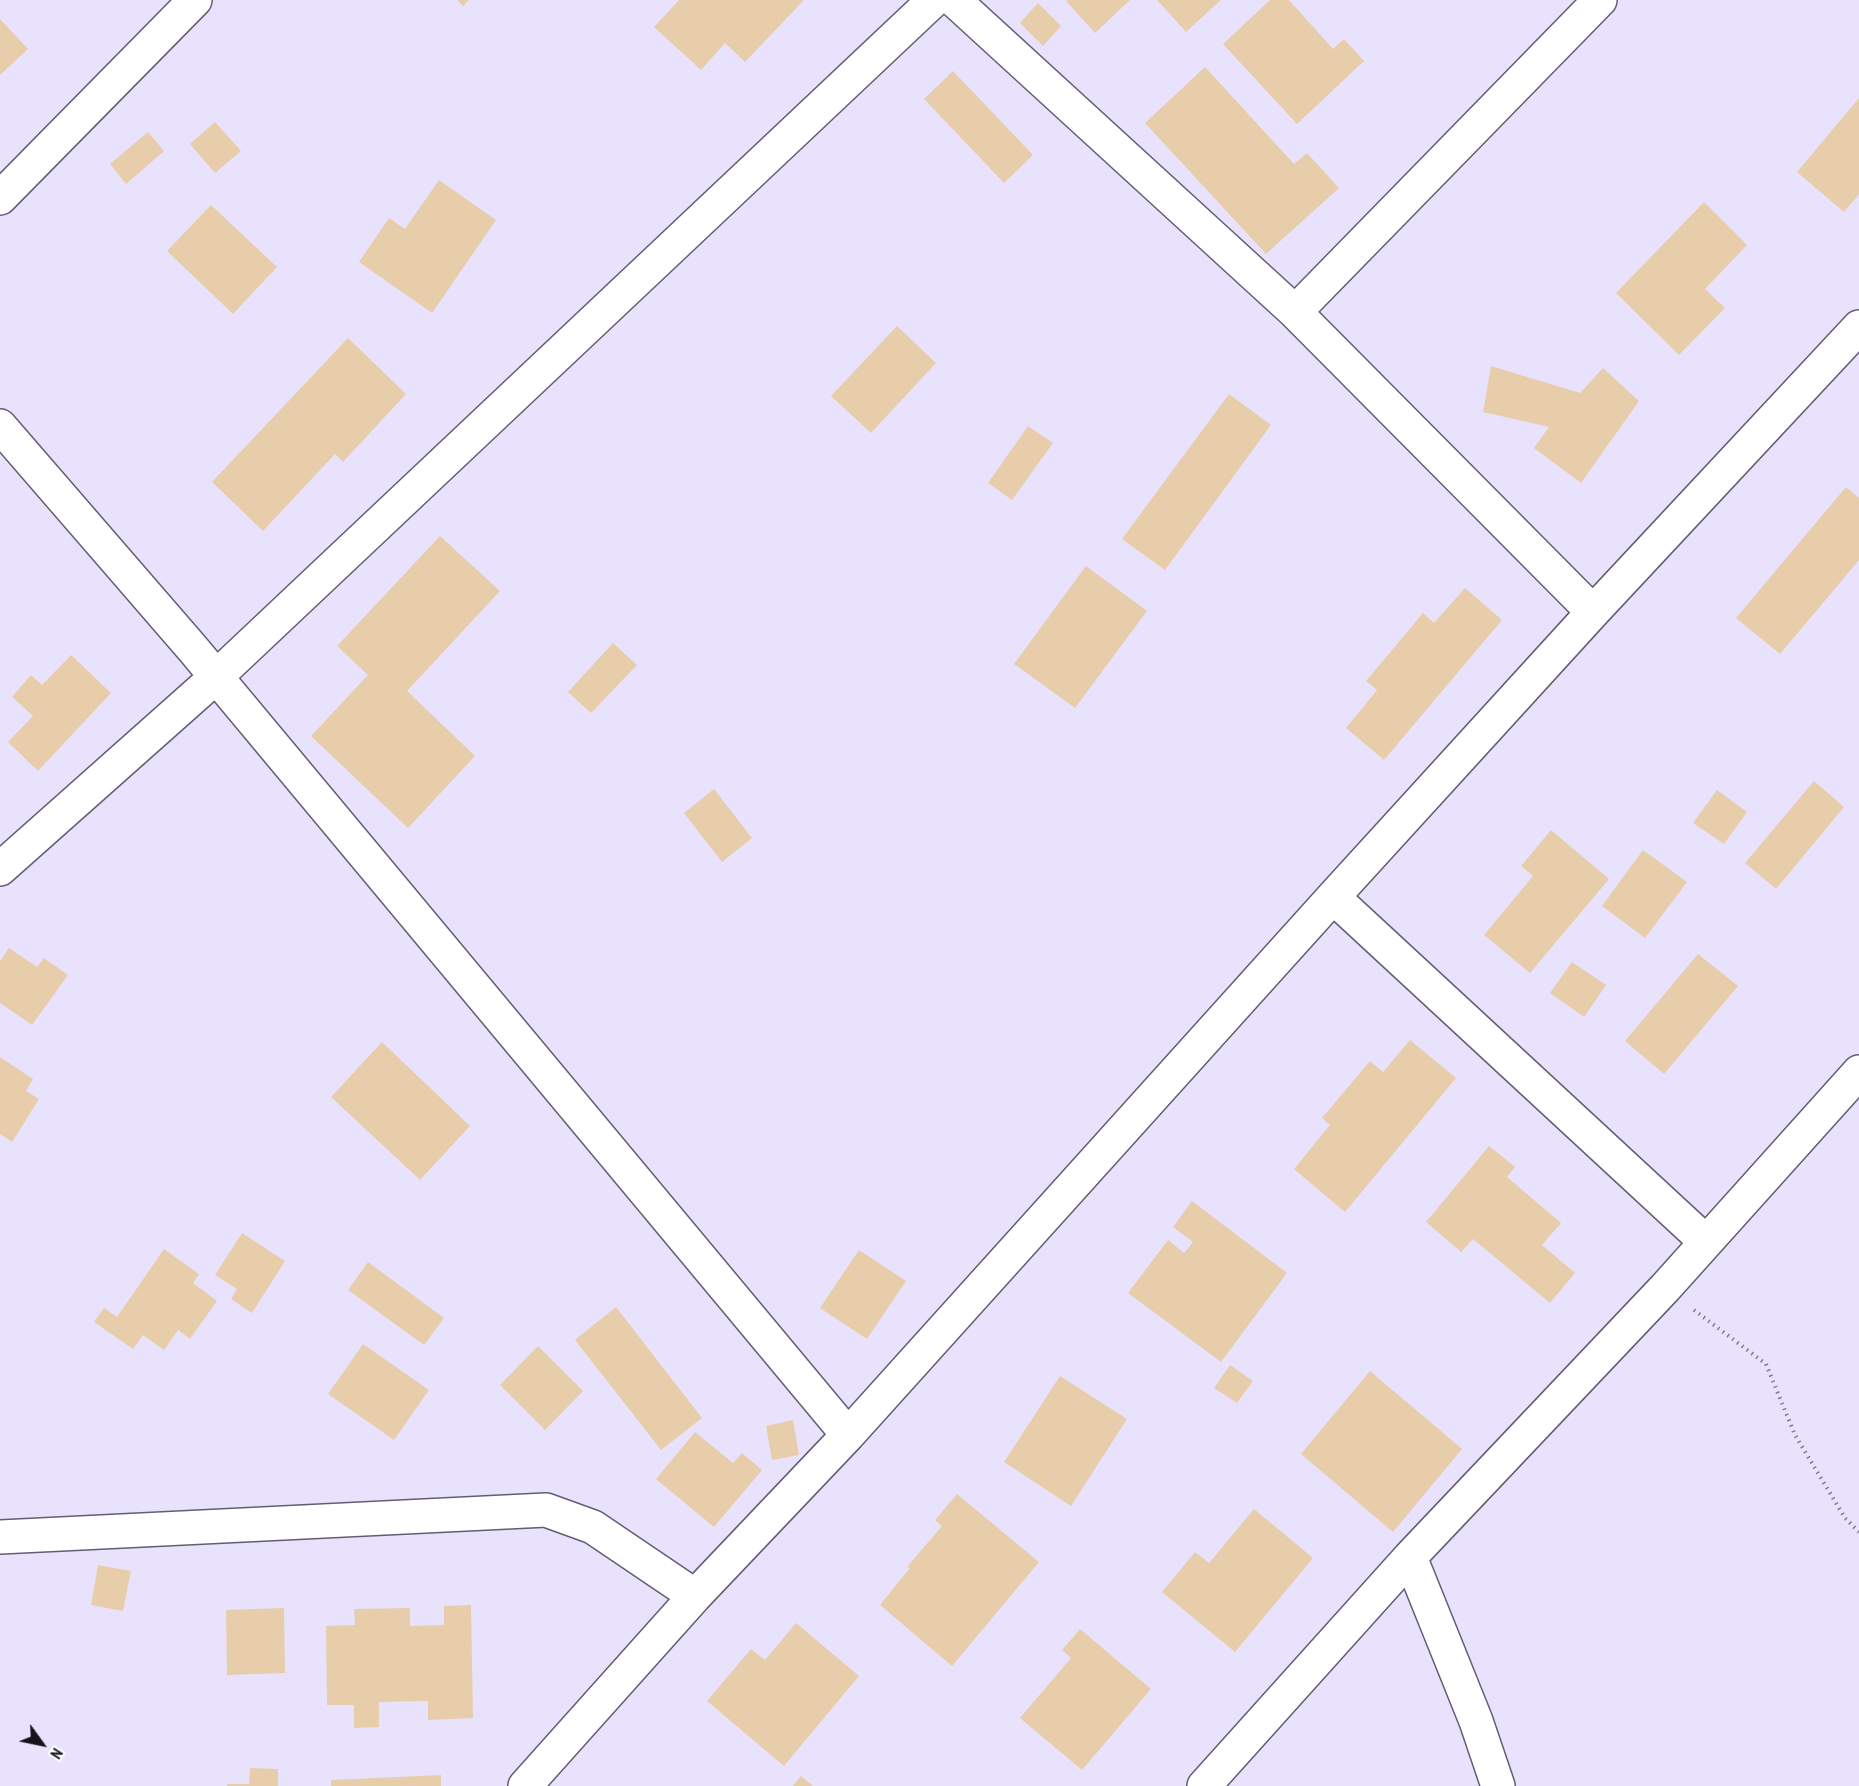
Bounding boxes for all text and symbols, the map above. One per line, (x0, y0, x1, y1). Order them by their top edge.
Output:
north arrow (12, 1714, 72, 1774)
text: N (46, 1745, 68, 1763)

